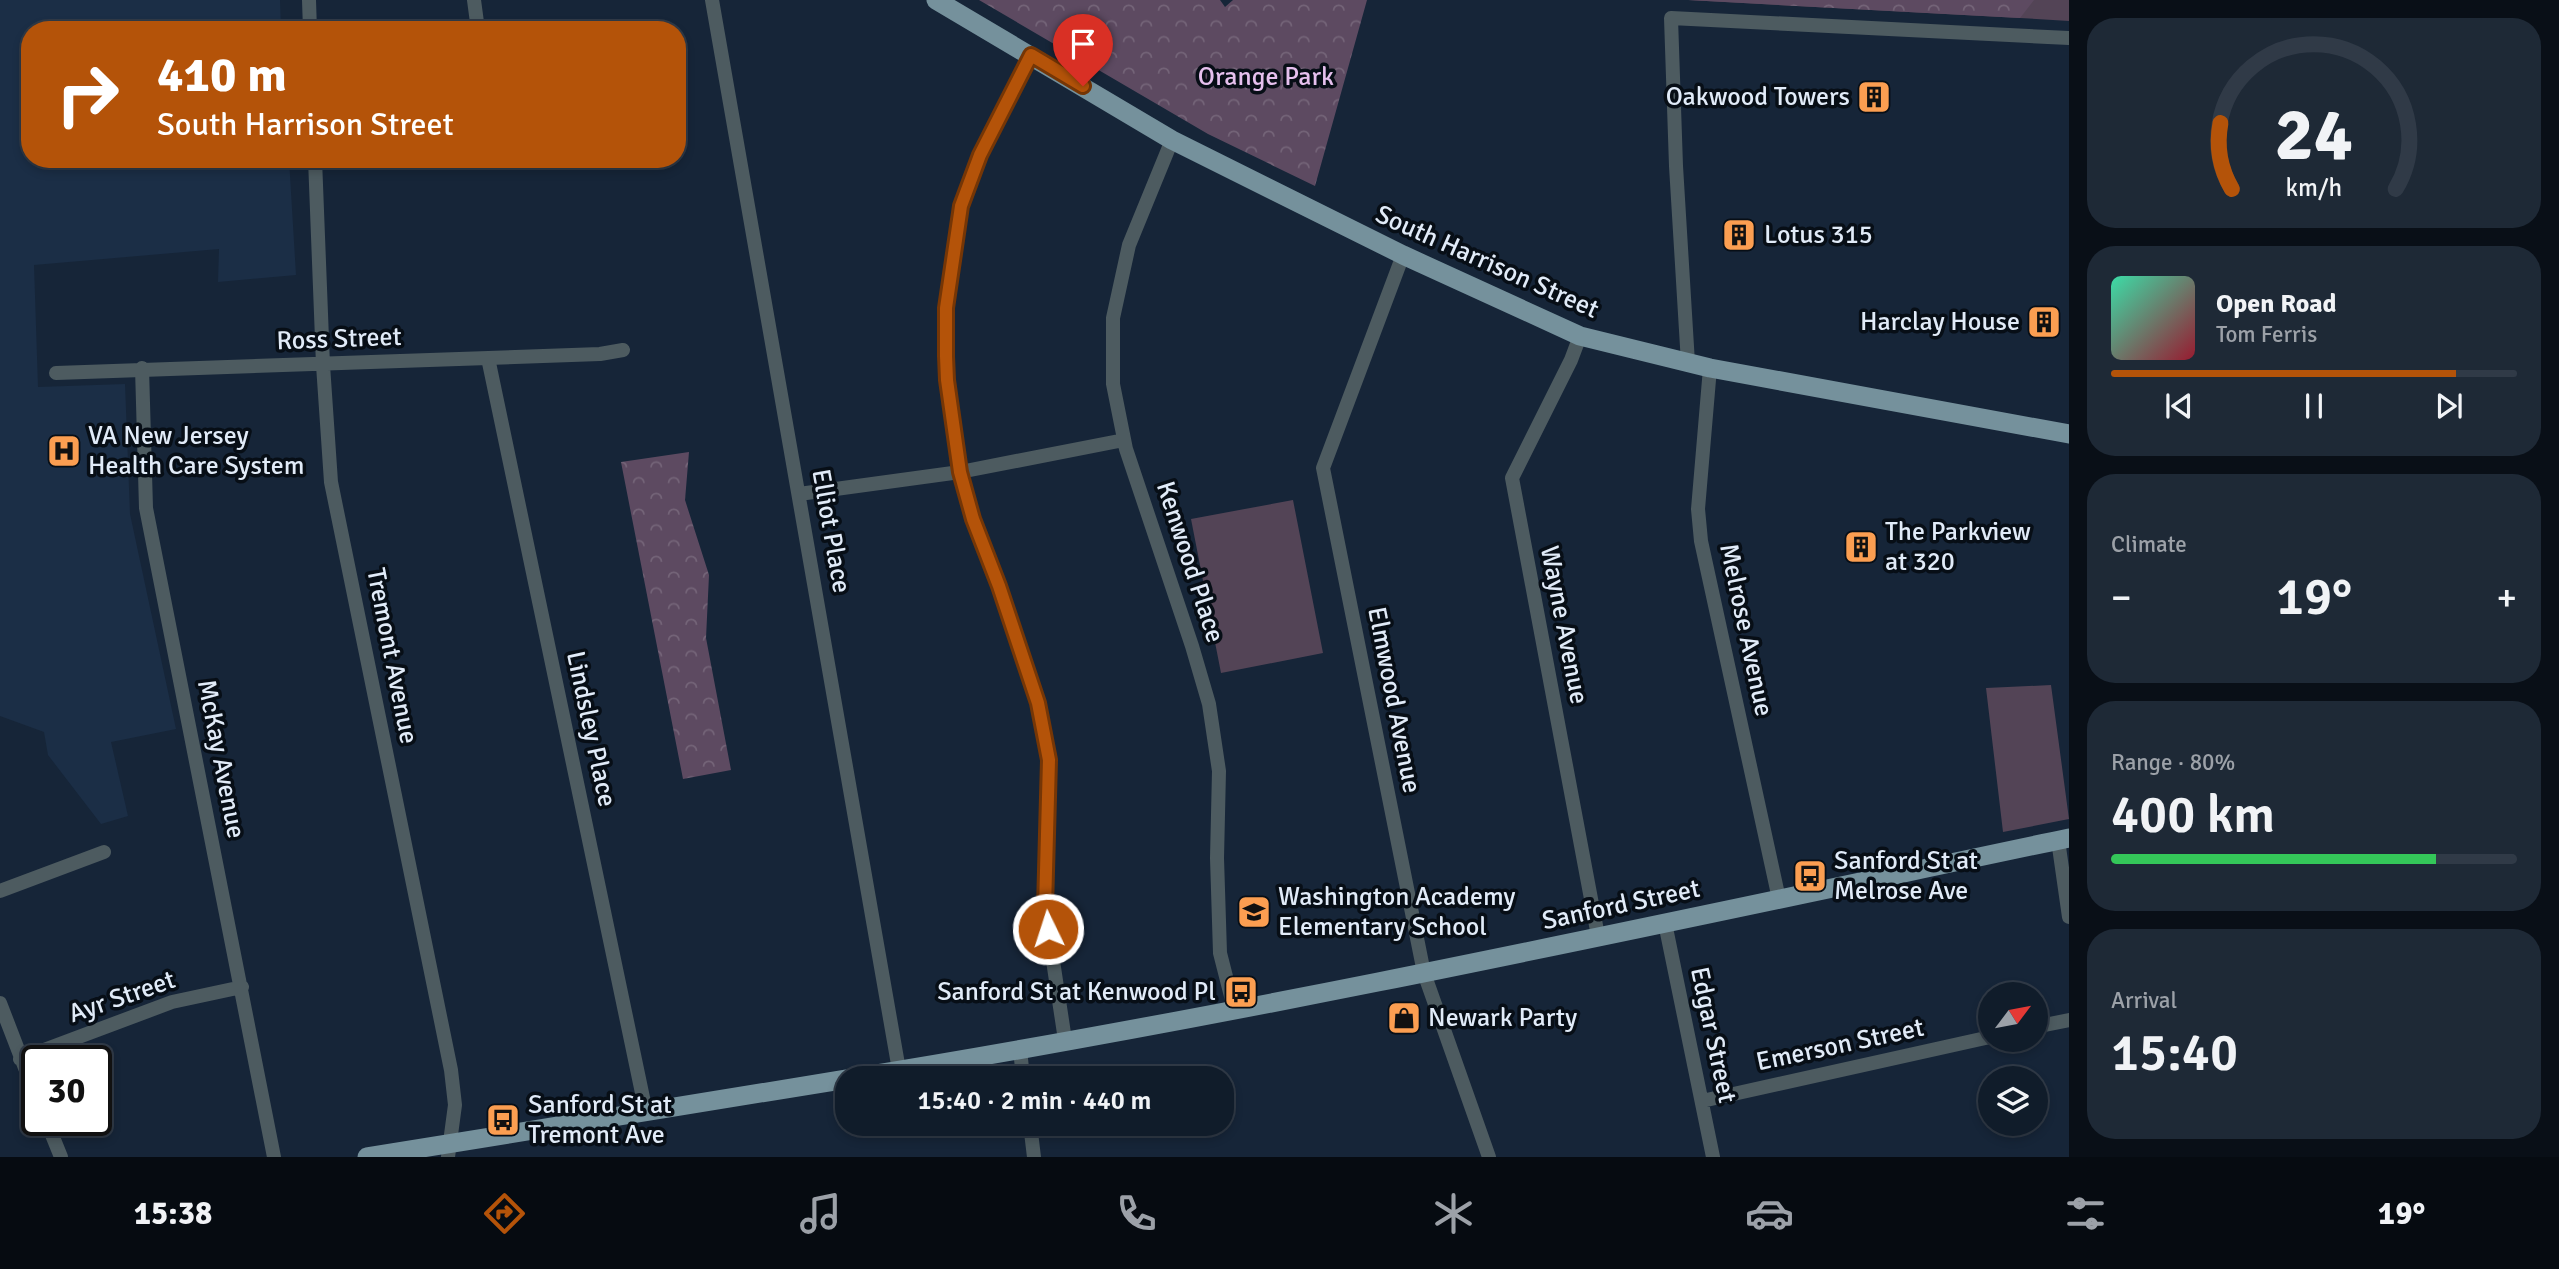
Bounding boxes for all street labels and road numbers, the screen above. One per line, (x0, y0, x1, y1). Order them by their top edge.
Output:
street label: South Harrison Street (1370, 198, 1604, 326)
street label: Ross Street (276, 321, 402, 357)
street label: Elliot Place (804, 466, 858, 596)
street label: Kenwood Place (1149, 477, 1231, 647)
street label: Melrose Avenue (1712, 541, 1780, 719)
street label: Wayne Avenue (1533, 543, 1595, 707)
street label: Tremont Avenue (359, 565, 425, 747)
street label: Elmwood Avenue (1360, 604, 1428, 796)
street label: Lindsley Place (559, 648, 623, 810)
street label: McKay Avenue (190, 677, 252, 841)
street label: Sanford Street (1539, 873, 1703, 937)
street label: Ayr Street (64, 964, 180, 1030)
street label: Edgar Street (1683, 964, 1743, 1106)
street label: Emerson Street (1753, 1012, 1927, 1078)

